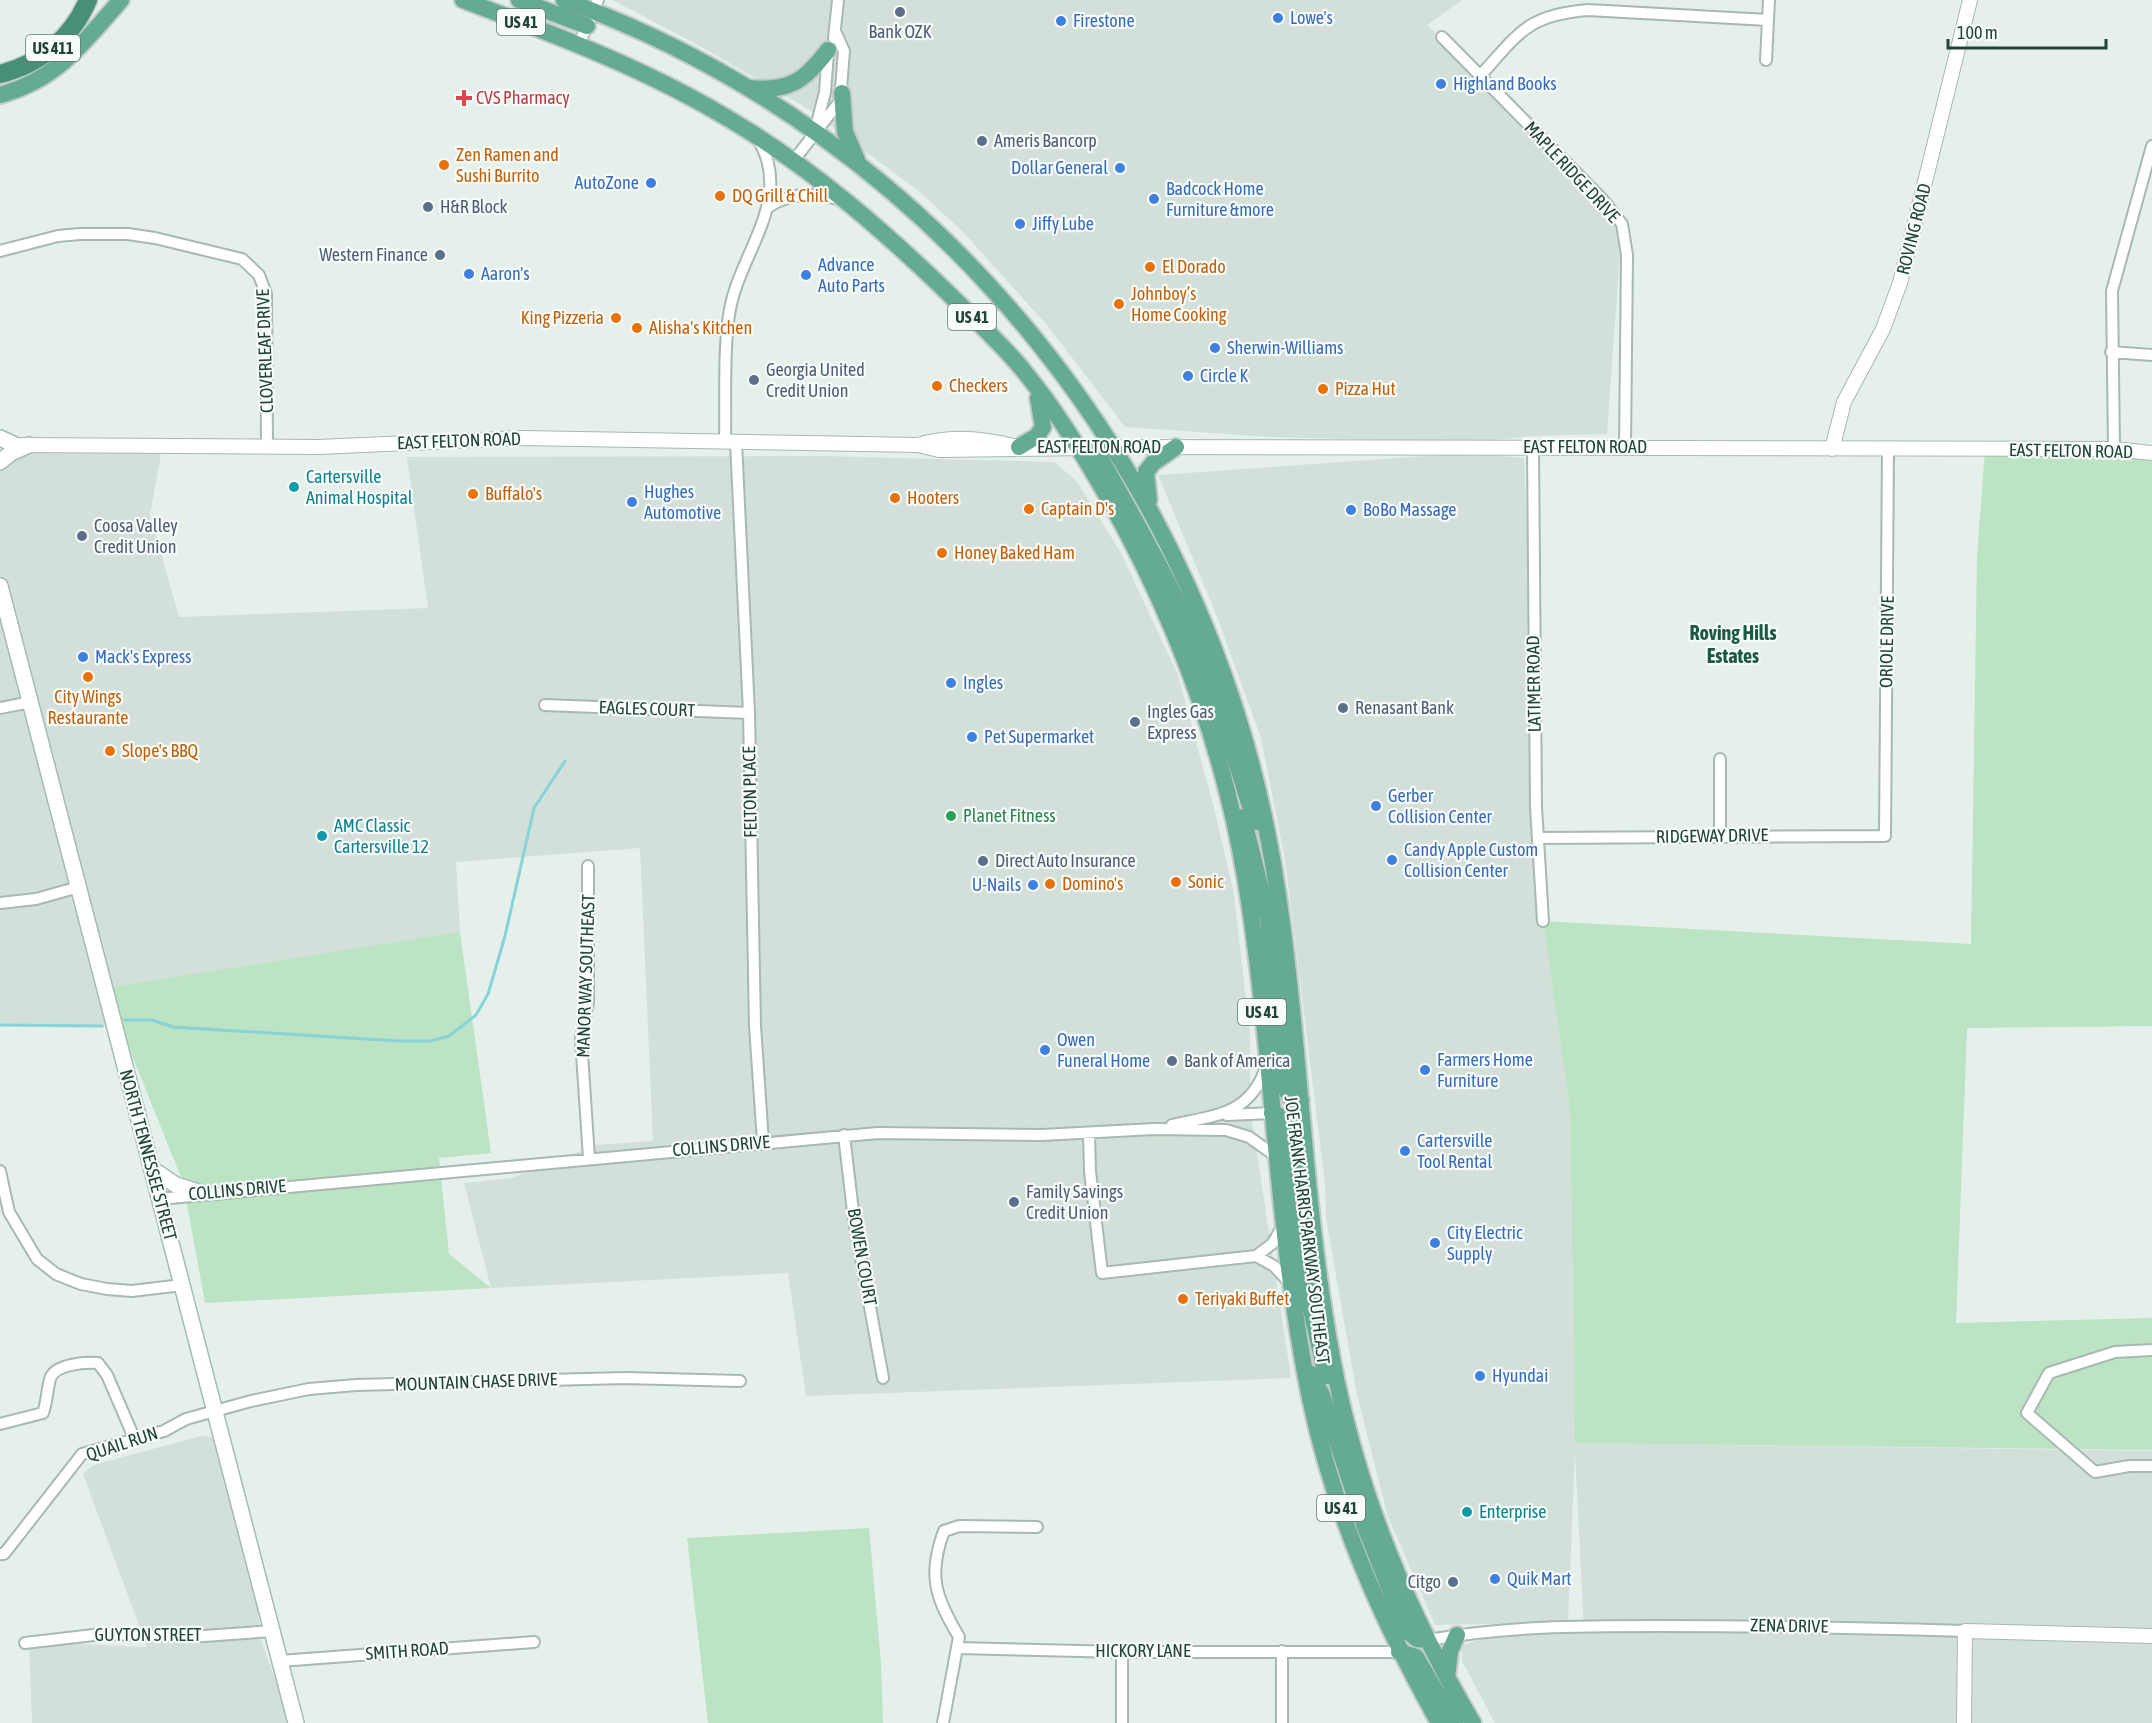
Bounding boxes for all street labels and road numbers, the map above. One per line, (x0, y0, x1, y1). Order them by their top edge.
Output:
road number: US 41 (497, 9, 545, 35)
road number: US 411 (26, 35, 80, 61)
street label: MAPLE RIDGE DRIVE (1520, 117, 1625, 227)
street label: ROVING ROAD (1892, 181, 1935, 277)
street label: CLOVERLEAF DRIVE (252, 288, 277, 413)
road number: US 41 (948, 304, 996, 330)
street label: EAST FELTON ROAD (397, 428, 521, 453)
street label: EAST FELTON ROAD (1037, 436, 1161, 457)
street label: EAST FELTON ROAD (1523, 436, 1647, 457)
street label: EAST FELTON ROAD (2009, 439, 2133, 462)
street label: ORIOLE DRIVE (1875, 596, 1898, 688)
street label: LATIMER ROAD (1522, 635, 1545, 733)
street label: EAGLES COURT (598, 696, 696, 721)
street label: FELTON PLACE (738, 746, 761, 838)
street label: RIDGEWAY DRIVE (1656, 824, 1769, 847)
street label: MANOR WAY SOUTHEAST (572, 894, 599, 1058)
road number: US 41 (1238, 999, 1286, 1025)
street label: NORTH TENNESSEE STREET (116, 1067, 181, 1243)
street label: JOE FRANK HARRIS PARKWAY SOUTHEAST (1281, 1095, 1334, 1365)
street label: COLLINS DRIVE (671, 1131, 771, 1160)
street label: COLLINS DRIVE (187, 1175, 287, 1204)
street label: BOWEN COURT (844, 1207, 881, 1307)
street label: MOUNTAIN CHASE DRIVE (394, 1368, 558, 1395)
street label: QUAIL RUN (83, 1422, 160, 1465)
road number: US 41 (1317, 1495, 1365, 1521)
street label: ZENA DRIVE (1750, 1614, 1828, 1637)
street label: GUYTON STREET (94, 1624, 202, 1645)
street label: SMITH ROAD (365, 1637, 449, 1664)
street label: HICKORY LANE (1095, 1640, 1191, 1661)

